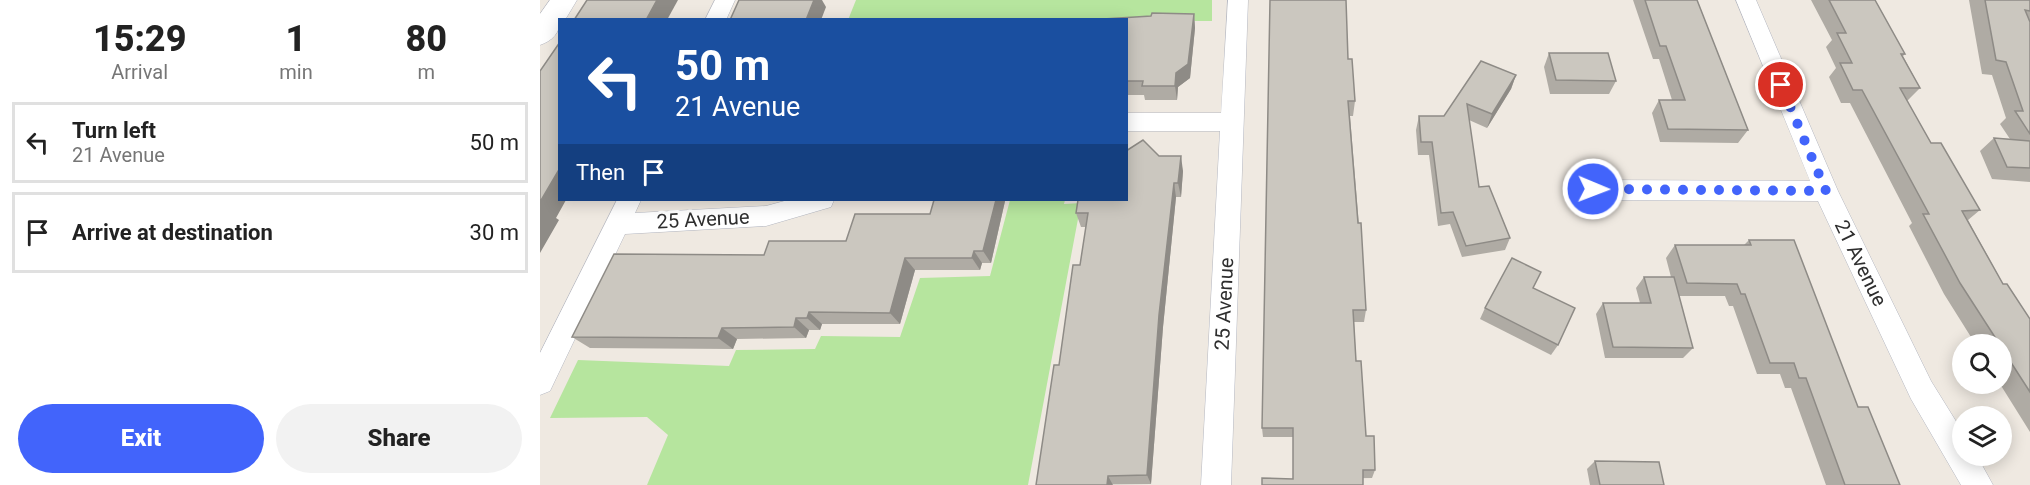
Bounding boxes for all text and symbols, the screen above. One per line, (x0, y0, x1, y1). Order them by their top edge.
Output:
text: 15:29 (93, 18, 186, 60)
text: 1 (286, 18, 306, 60)
text: 80 (406, 18, 447, 60)
text: 50 m (675, 41, 770, 90)
icon: left (576, 42, 654, 120)
pin (1755, 59, 1806, 110)
text: Arrival (111, 60, 168, 84)
text: min (279, 60, 313, 84)
text: m (418, 60, 435, 84)
icon: arrive (1764, 68, 1797, 101)
text: 21 Avenue (675, 91, 800, 123)
text: Turn left (72, 118, 156, 143)
icon: left (21, 126, 54, 159)
text: 50 m (470, 130, 519, 155)
text: 21 Avenue (72, 143, 165, 167)
icon: arrive (637, 156, 670, 189)
position arrow (1561, 157, 1625, 221)
text: Then (576, 160, 625, 185)
street label: 25 Avenue (656, 205, 750, 233)
icon: arrive (21, 216, 54, 249)
street label: 21 Avenue (1830, 216, 1892, 310)
text: Arrive at destination (72, 220, 273, 245)
text: 30 m (470, 220, 519, 245)
street label: 25 Avenue (1210, 257, 1238, 351)
map controls (1952, 334, 2012, 466)
button: search (1952, 334, 2012, 394)
button: Exit (18, 404, 264, 473)
button: Share (276, 404, 522, 473)
button: layers (1952, 406, 2012, 466)

